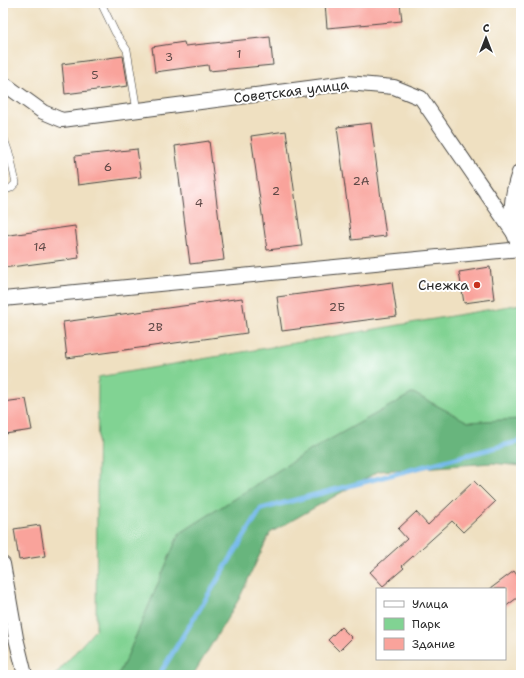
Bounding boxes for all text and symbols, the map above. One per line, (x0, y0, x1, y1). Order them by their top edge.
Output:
north arrow (466, 18, 506, 58)
text: С (483, 21, 490, 36)
house number: 1 (236, 46, 242, 62)
house number: 3 (165, 49, 173, 65)
house number: 5 (91, 67, 99, 83)
street label: Советская улица (232, 75, 350, 107)
house number: 6 (104, 159, 112, 175)
house number: 2А (352, 173, 370, 189)
house number: 2 (272, 183, 280, 199)
house number: 4 (195, 195, 203, 211)
house number: 14 (34, 239, 46, 255)
place label: Снежка (418, 276, 469, 294)
marker: Снежка (472, 280, 482, 290)
house number: 2Б (329, 299, 345, 315)
house number: 2В (147, 319, 163, 335)
legend (376, 588, 506, 660)
text: Улица (412, 596, 449, 612)
text: Парк (412, 616, 441, 632)
text: Здание (412, 636, 456, 652)

